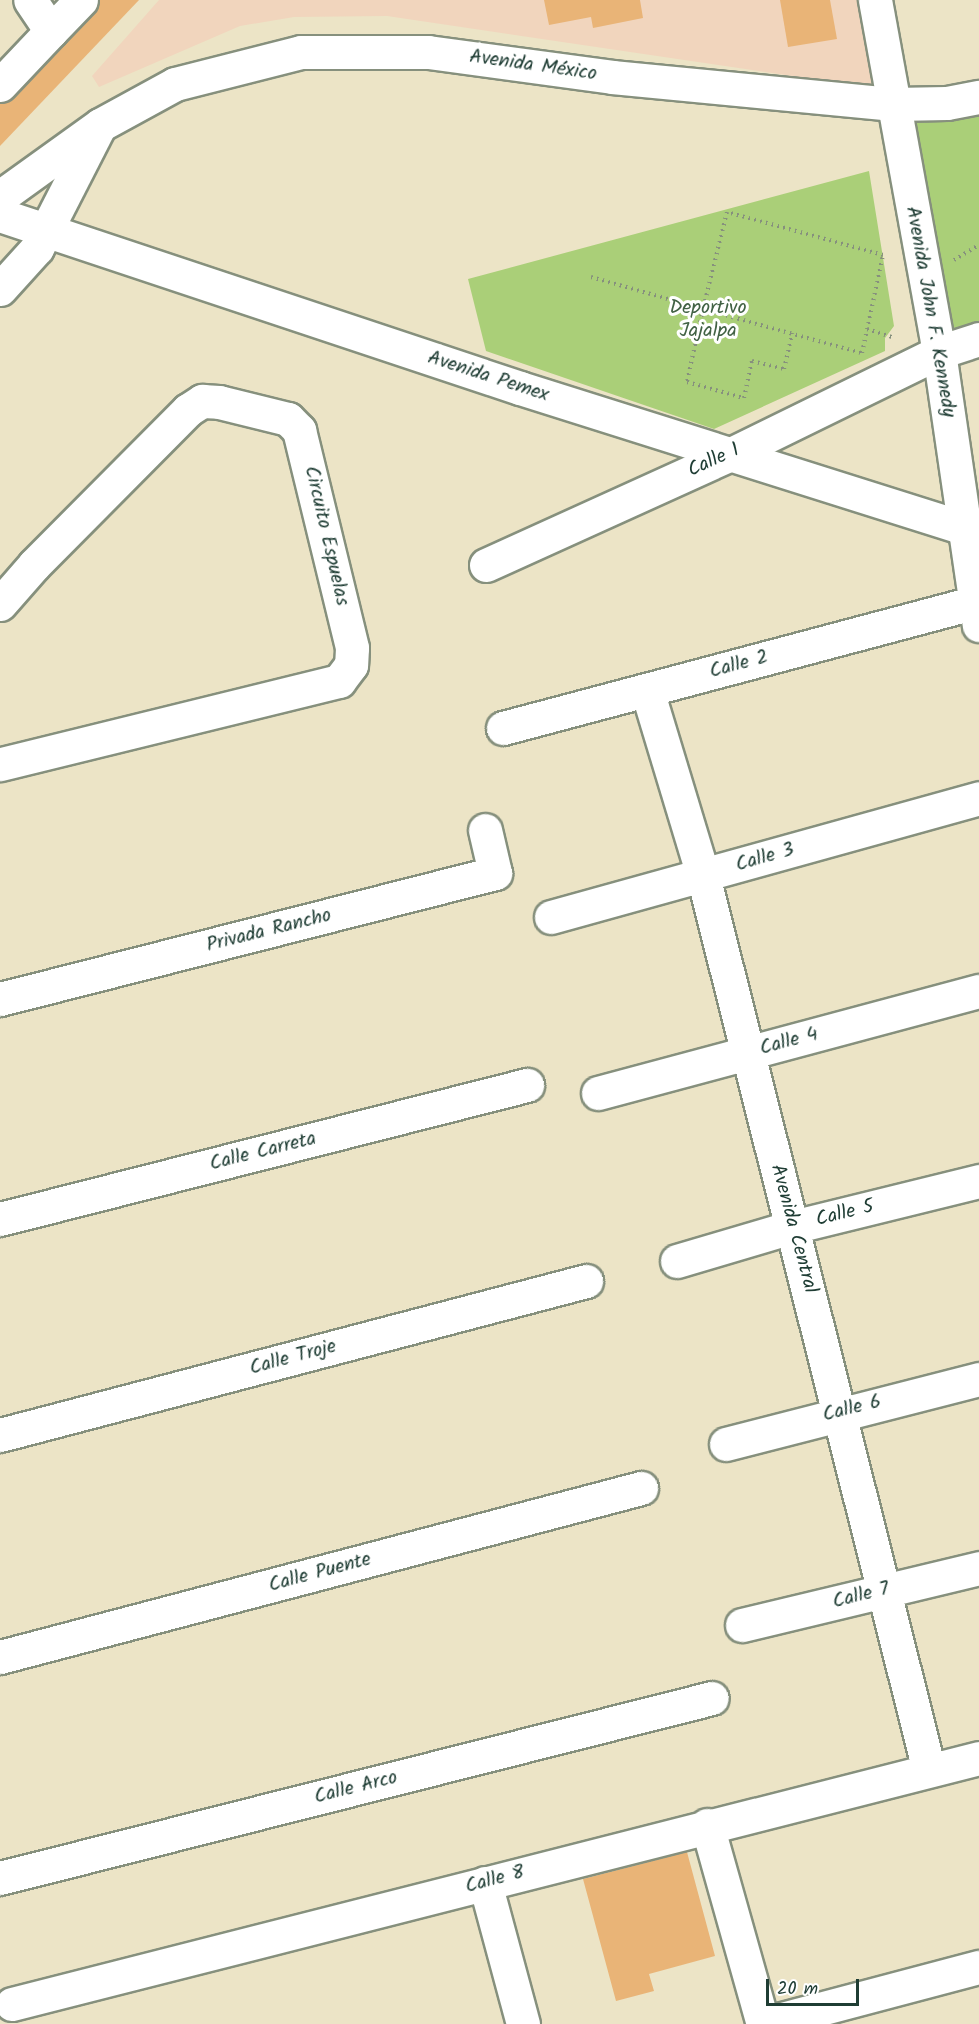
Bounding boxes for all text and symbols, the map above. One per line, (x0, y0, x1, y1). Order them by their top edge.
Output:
street label: Avenida México (468, 45, 598, 87)
street label: Avenida John F. Kennedy (900, 205, 960, 419)
park label: Deportivo Jajalpa (669, 296, 747, 343)
street label: Avenida Pemex (425, 346, 551, 408)
street label: Calle 1 (684, 439, 744, 483)
street label: Circuito Espuelas (298, 464, 354, 608)
street label: Calle 2 (707, 646, 771, 684)
street label: Calle 3 (733, 838, 797, 878)
street label: Privada Rancho (204, 904, 334, 958)
street label: Calle 4 (757, 1023, 821, 1061)
street label: Calle Carreta (207, 1127, 319, 1177)
street label: Avenida Central (764, 1162, 822, 1296)
street label: Calle 5 (814, 1195, 876, 1233)
street label: Calle Troje (247, 1335, 339, 1381)
street label: Calle 6 (820, 1390, 884, 1428)
street label: Calle Puente (266, 1548, 374, 1598)
street label: Calle 7 (830, 1577, 892, 1615)
street label: Calle Arco (312, 1766, 400, 1810)
street label: Calle 8 (463, 1861, 527, 1899)
scale bar (769, 1967, 862, 2005)
text: 20 m (777, 1975, 818, 2004)

